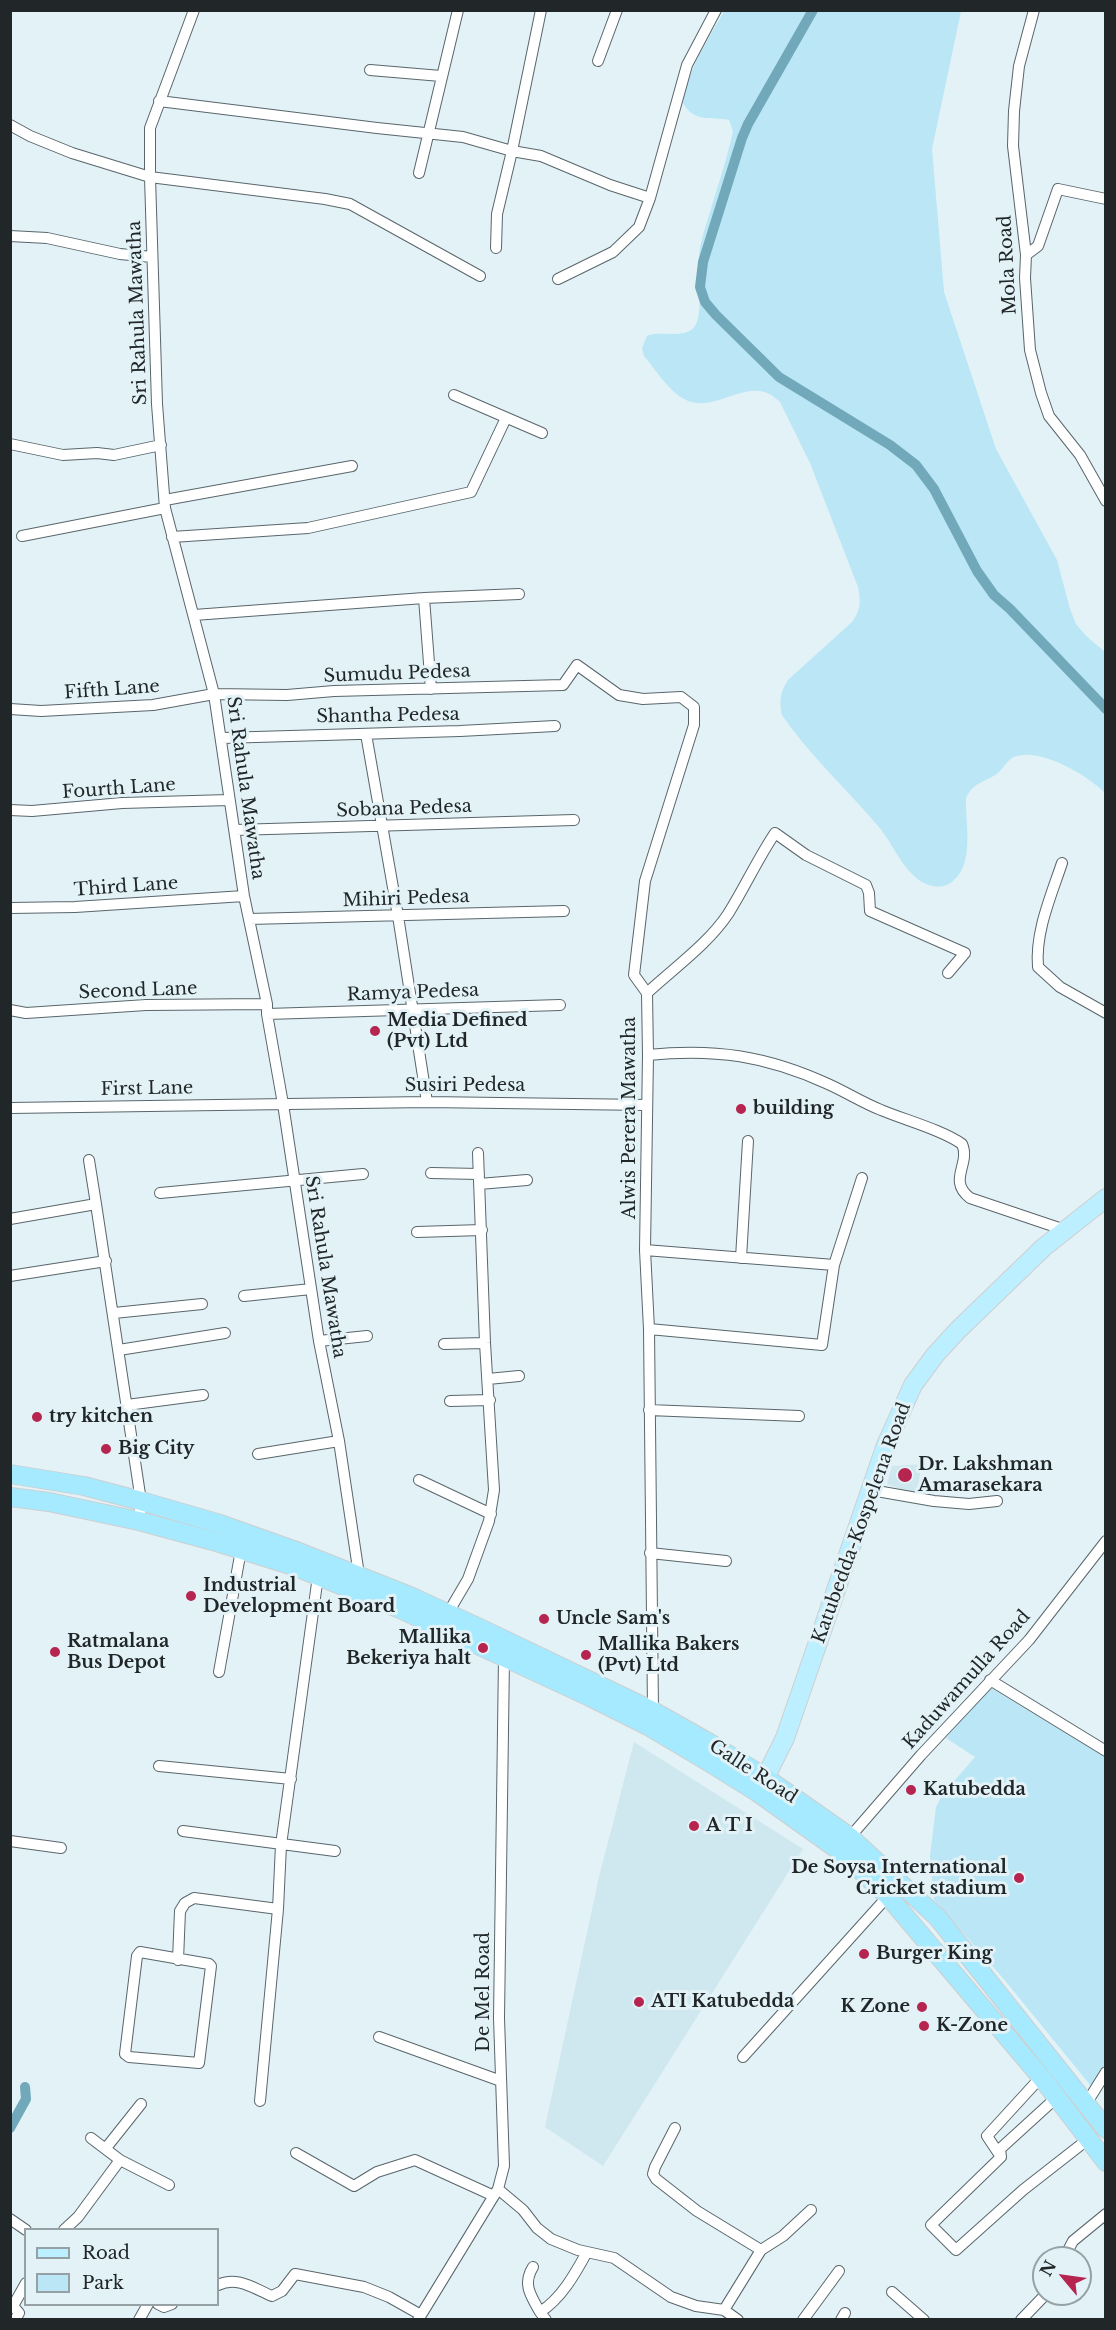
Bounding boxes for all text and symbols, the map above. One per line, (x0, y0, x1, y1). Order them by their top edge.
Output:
street label: Mola Road (995, 215, 1021, 315)
street label: Sri Rahula Mawatha (124, 220, 152, 406)
street label: Sumudu Pedesa (323, 661, 471, 687)
street label: Fifth Lane (63, 676, 161, 704)
street label: Sri Rahula Mawatha (221, 695, 269, 881)
street label: Shantha Pedesa (316, 704, 460, 728)
street label: Fourth Lane (61, 774, 177, 804)
street label: Sobana Pedesa (336, 796, 472, 822)
street label: Third Lane (73, 873, 179, 901)
street label: Mihiri Pedesa (342, 886, 470, 912)
street label: Second Lane (78, 978, 198, 1004)
street label: Ramya Pedesa (346, 980, 480, 1006)
place label: Media Defined (Pvt) Ltd (387, 1010, 527, 1052)
street label: Alwis Perera Mawatha (619, 1017, 641, 1219)
marker: Media Defined (Pvt) Ltd (368, 1024, 382, 1038)
street label: Susiri Pedesa (405, 1075, 525, 1097)
street label: First Lane (100, 1077, 194, 1101)
place label: building (753, 1098, 834, 1120)
marker: building (734, 1102, 748, 1116)
street label: Sri Rahula Mawatha (300, 1174, 350, 1360)
street label: Katubedda-Kospelena Road (808, 1400, 916, 1646)
place label: try kitchen (49, 1406, 153, 1428)
marker: try kitchen (30, 1410, 44, 1424)
place label: Big City (118, 1438, 194, 1460)
marker: Big City (99, 1442, 113, 1456)
place label: Dr. Lakshman Amarasekara (918, 1454, 1053, 1496)
marker: Dr. Lakshman Amarasekara (896, 1466, 914, 1484)
place label: Industrial Development Board (203, 1575, 395, 1618)
marker: Industrial Development Board (184, 1589, 198, 1603)
street label: Kaduwamulla Road (899, 1606, 1035, 1754)
place label: Uncle Sam's (556, 1608, 670, 1630)
marker: Uncle Sam's (537, 1612, 551, 1626)
place label: Mallika Bekeriya halt (346, 1627, 471, 1670)
place label: Ratmalana Bus Depot (67, 1631, 169, 1674)
place label: Mallika Bakers (Pvt) Ltd (598, 1634, 739, 1676)
marker: Mallika Bekeriya halt (476, 1641, 490, 1655)
marker: Ratmalana Bus Depot (48, 1645, 62, 1659)
marker: Mallika Bakers (Pvt) Ltd (579, 1648, 593, 1662)
street label: Galle Road (705, 1736, 801, 1808)
place label: Katubedda (923, 1779, 1026, 1801)
marker: Katubedda (904, 1783, 918, 1797)
place label: A T I (706, 1815, 753, 1837)
marker: A T I (687, 1819, 701, 1833)
place label: De Soysa International Cricket stadium (791, 1857, 1007, 1900)
marker: De Soysa International Cricket stadium (1012, 1871, 1026, 1885)
street label: De Mel Road (473, 1932, 495, 2052)
place label: Burger King (876, 1943, 992, 1965)
marker: Burger King (857, 1947, 871, 1961)
place label: ATI Katubedda (651, 1991, 794, 2013)
marker: ATI Katubedda (632, 1995, 646, 2009)
place label: K Zone (841, 1996, 910, 2018)
marker: K Zone (915, 2000, 929, 2014)
place label: K-Zone (936, 2015, 1008, 2037)
marker: K-Zone (917, 2019, 931, 2033)
legend (24, 2228, 219, 2306)
text: Road (82, 2242, 130, 2264)
north arrow (1032, 2246, 1092, 2306)
text: N (1036, 2257, 1060, 2280)
text: Park (82, 2272, 124, 2294)

